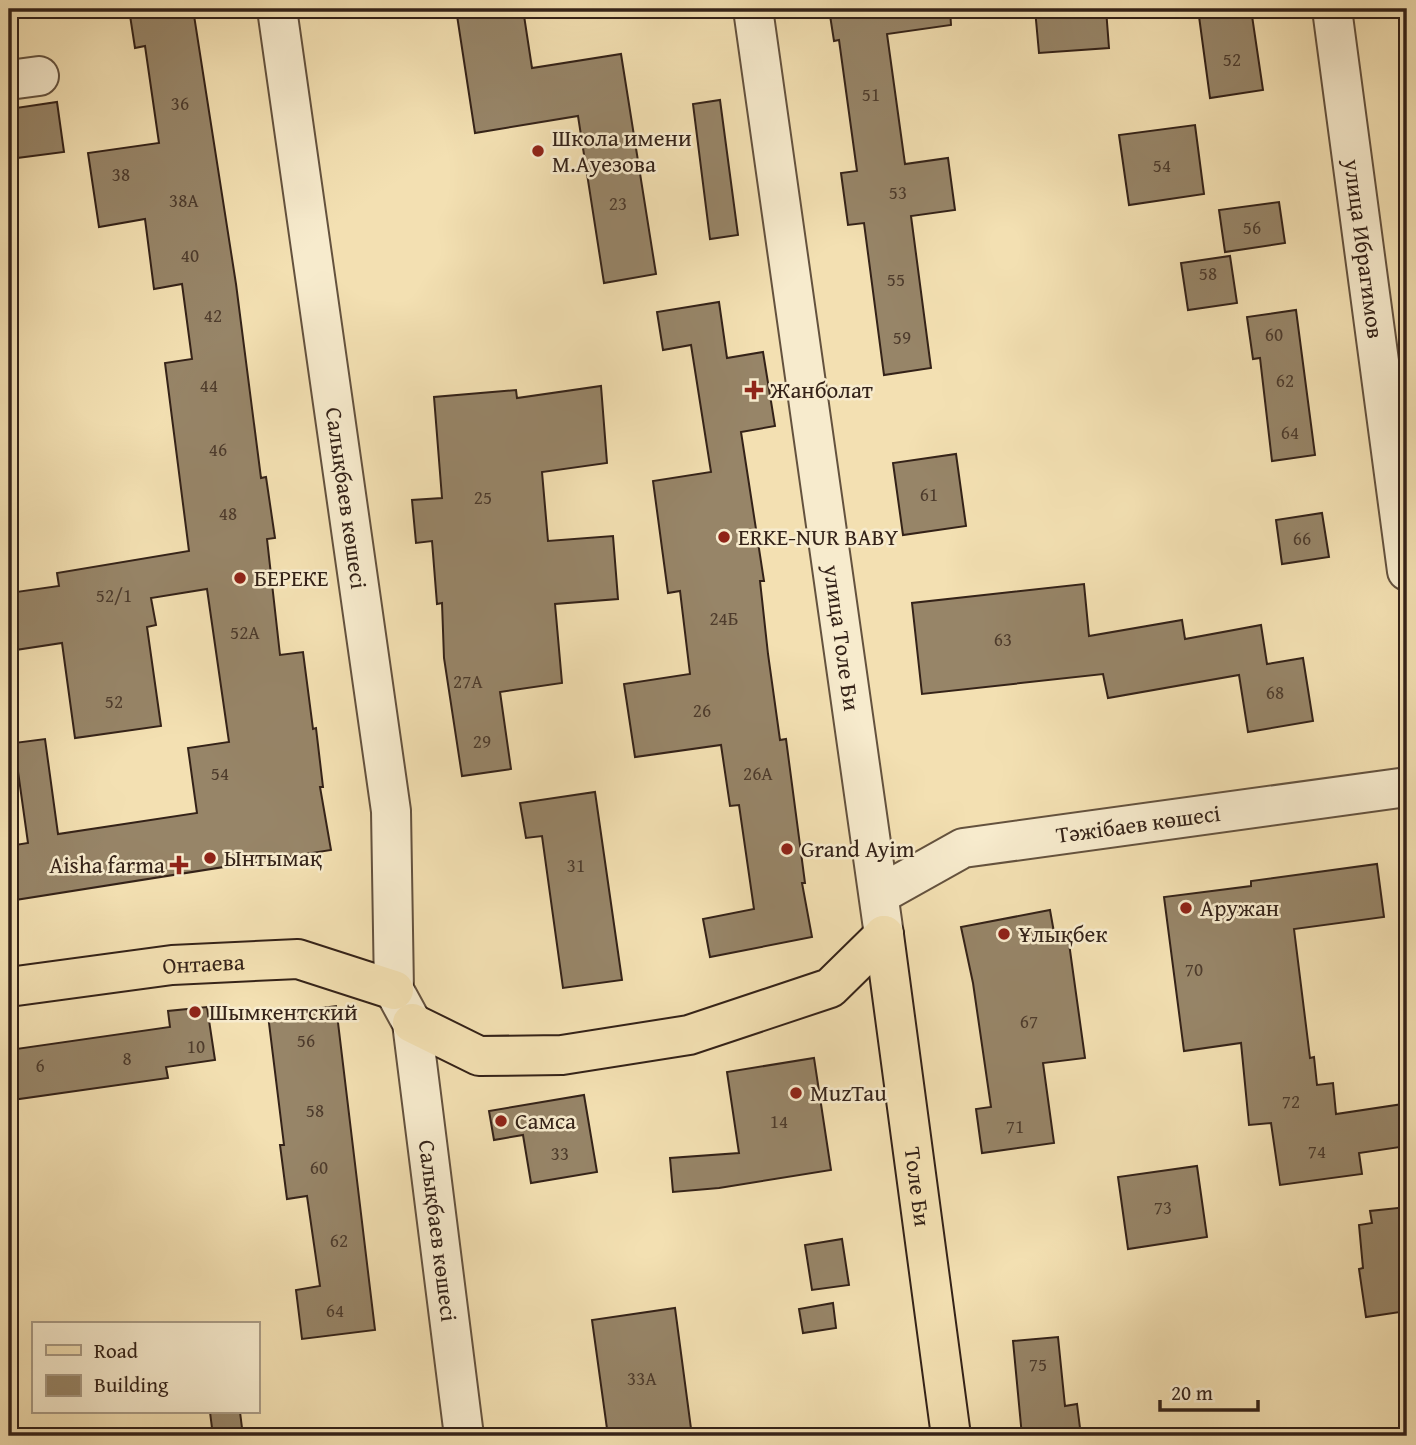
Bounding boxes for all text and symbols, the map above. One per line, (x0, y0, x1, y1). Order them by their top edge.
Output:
house number: 52 (1223, 45, 1241, 73)
house number: 51 (862, 80, 880, 108)
house number: 36 (171, 89, 189, 117)
place label: Школа имени М.Ауезова (552, 121, 692, 180)
marker: Школа имени М.Ауезова (530, 143, 546, 159)
house number: 54 (1153, 151, 1171, 179)
street label: улица Ибрагимов (1336, 156, 1393, 341)
house number: 38 (112, 160, 130, 188)
house number: 53 (889, 178, 907, 206)
house number: 38А (169, 186, 199, 214)
house number: 23 (609, 189, 627, 217)
house number: 56 (1243, 213, 1261, 241)
house number: 40 (181, 241, 199, 269)
house number: 58 (1199, 259, 1217, 287)
house number: 55 (887, 265, 905, 293)
house number: 42 (204, 301, 222, 329)
house number: 60 (1265, 320, 1283, 348)
house number: 59 (893, 323, 911, 351)
house number: 62 (1276, 366, 1294, 394)
house number: 44 (200, 371, 218, 399)
place label: Жанболат (769, 373, 873, 406)
marker: Жанболат (744, 380, 764, 400)
street label: Салықбаев көшесі (318, 405, 376, 591)
house number: 64 (1281, 418, 1299, 446)
house number: 46 (209, 435, 227, 463)
house number: 61 (920, 480, 938, 508)
house number: 25 (474, 483, 492, 511)
house number: 48 (219, 499, 237, 527)
place label: ERKE-NUR BABY (738, 520, 899, 553)
house number: 66 (1293, 524, 1311, 552)
marker: ERKE-NUR BABY (716, 529, 732, 545)
place label: БЕРЕКЕ (254, 561, 329, 594)
street label: улица Толе Би (816, 562, 869, 713)
marker: БЕРЕКЕ (232, 570, 248, 586)
house number: 52/1 (96, 581, 132, 609)
house number: 24Б (709, 604, 739, 632)
house number: 52А (230, 618, 260, 646)
house number: 63 (994, 625, 1012, 653)
house number: 27А (453, 667, 483, 695)
house number: 68 (1266, 678, 1284, 706)
house number: 52 (105, 687, 123, 715)
house number: 26 (693, 696, 711, 724)
house number: 29 (473, 727, 491, 755)
house number: 54 (211, 759, 229, 787)
house number: 26А (743, 759, 773, 787)
street label: Тәжібаев көшесі (1054, 796, 1222, 851)
place label: Grand Ayim (801, 832, 915, 865)
place label: Ынтымақ (224, 841, 323, 874)
marker: Grand Ayim (779, 841, 795, 857)
place label: Aisha farma (49, 848, 165, 881)
marker: Ынтымақ (202, 850, 218, 866)
house number: 31 (567, 851, 585, 879)
marker: Aisha farma (171, 857, 187, 873)
place label: Аружан (1200, 891, 1279, 924)
marker: Аружан (1178, 900, 1194, 916)
place label: Ұлықбек (1018, 917, 1107, 950)
marker: Ұлықбек (996, 926, 1012, 942)
street label: Онтаева (160, 945, 245, 982)
house number: 70 (1185, 955, 1203, 983)
place label: Шымкентский (209, 995, 358, 1028)
marker: Шымкентский (187, 1004, 203, 1020)
house number: 67 (1020, 1007, 1038, 1035)
house number: 56 (297, 1026, 315, 1054)
house number: 10 (187, 1032, 205, 1060)
house number: 8 (122, 1044, 132, 1072)
house number: 6 (35, 1051, 45, 1079)
place label: MuzTau (810, 1076, 887, 1109)
marker: MuzTau (788, 1085, 804, 1101)
house number: 72 (1282, 1087, 1300, 1115)
house number: 58 (306, 1096, 324, 1124)
place label: Самса (515, 1104, 576, 1137)
house number: 14 (770, 1107, 788, 1135)
house number: 71 (1006, 1112, 1024, 1140)
marker: Самса (493, 1113, 509, 1129)
house number: 74 (1308, 1137, 1326, 1165)
street label: Салықбаев көшесі (411, 1138, 466, 1323)
house number: 33 (551, 1139, 569, 1167)
street label: Толе Би (897, 1145, 940, 1229)
house number: 60 (310, 1153, 328, 1181)
house number: 73 (1154, 1193, 1172, 1221)
house number: 62 (330, 1226, 348, 1254)
house number: 64 (326, 1296, 344, 1324)
legend (32, 1322, 259, 1414)
text: Road (94, 1335, 139, 1366)
house number: 75 (1029, 1350, 1047, 1378)
house number: 33А (627, 1364, 657, 1392)
scale bar (1160, 1368, 1258, 1412)
text: Building (94, 1369, 169, 1400)
text: 20 m (1171, 1377, 1213, 1408)

